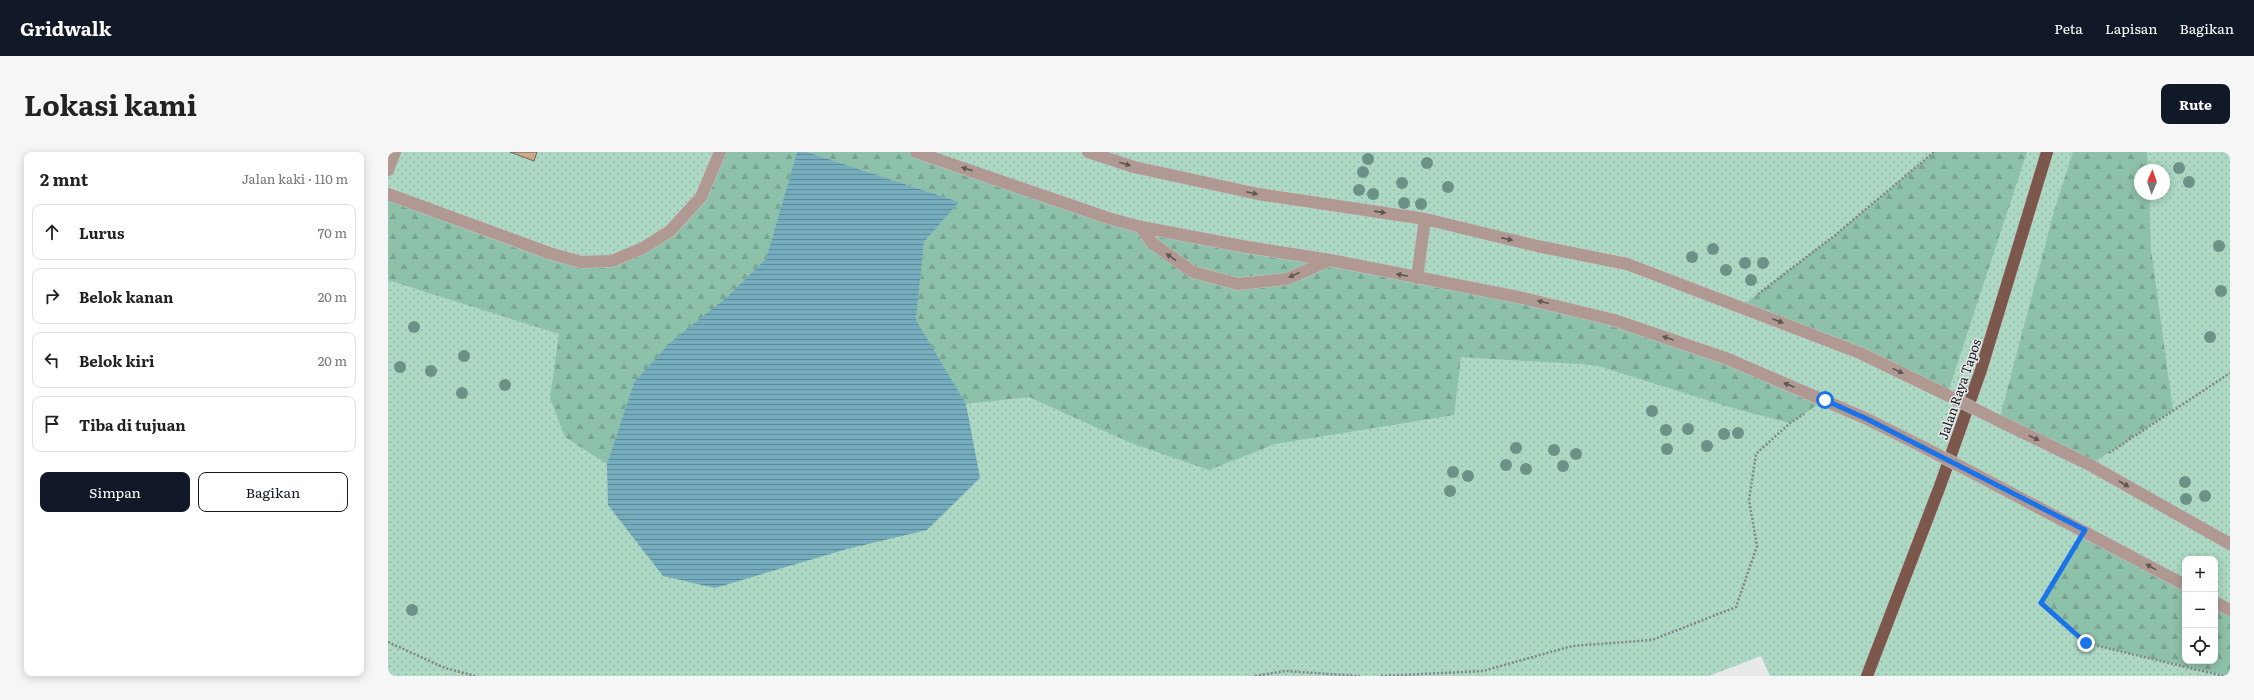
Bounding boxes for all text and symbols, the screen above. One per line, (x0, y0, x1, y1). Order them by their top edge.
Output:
text: Gridwalk (20, 14, 111, 42)
text: Peta (2054, 18, 2083, 38)
text: Lapisan (2105, 18, 2158, 38)
text: Bagikan (2180, 18, 2234, 38)
text: Lokasi kami (24, 83, 197, 125)
button: Rute (2161, 84, 2230, 124)
one-way arrow (1119, 161, 1131, 167)
north arrow (2134, 164, 2170, 200)
text: 2 mnt (40, 166, 88, 191)
one-way arrow (961, 166, 973, 172)
text: Jalan kaki · 110 m (242, 169, 348, 188)
one-way arrow (1245, 191, 1258, 197)
one-way arrow (1374, 209, 1386, 215)
icon: ahead (41, 221, 63, 243)
text: Lurus (79, 221, 124, 244)
text: 70 m (318, 223, 347, 242)
one-way arrow (1501, 236, 1513, 242)
one-way arrow (1166, 253, 1177, 261)
one-way arrow (1395, 271, 1408, 277)
one-way arrow (1288, 273, 1300, 279)
icon: right (41, 285, 63, 307)
text: Belok kanan (79, 285, 173, 308)
text: 20 m (318, 287, 347, 306)
one-way arrow (1537, 299, 1549, 305)
one-way arrow (1773, 318, 1785, 324)
one-way arrow (1661, 335, 1673, 341)
street label: Jalan Raya Tapos (1933, 336, 1985, 442)
icon: left (41, 349, 63, 371)
text: Belok kiri (79, 349, 155, 372)
text: 20 m (318, 351, 347, 370)
one-way arrow (1892, 368, 1904, 374)
one-way arrow (1783, 382, 1795, 388)
route start (1816, 391, 1834, 409)
icon: arrive (41, 413, 63, 435)
text: Tiba di tujuan (79, 413, 186, 436)
one-way arrow (2028, 435, 2040, 441)
button: Simpan (40, 472, 190, 512)
button: Bagikan (198, 472, 348, 512)
one-way arrow (2118, 481, 2130, 488)
map controls (2182, 556, 2218, 664)
button: + (2182, 556, 2218, 592)
one-way arrow (2145, 563, 2157, 570)
button: − (2182, 592, 2218, 628)
button: locate (2182, 628, 2218, 664)
route end (2077, 634, 2095, 652)

